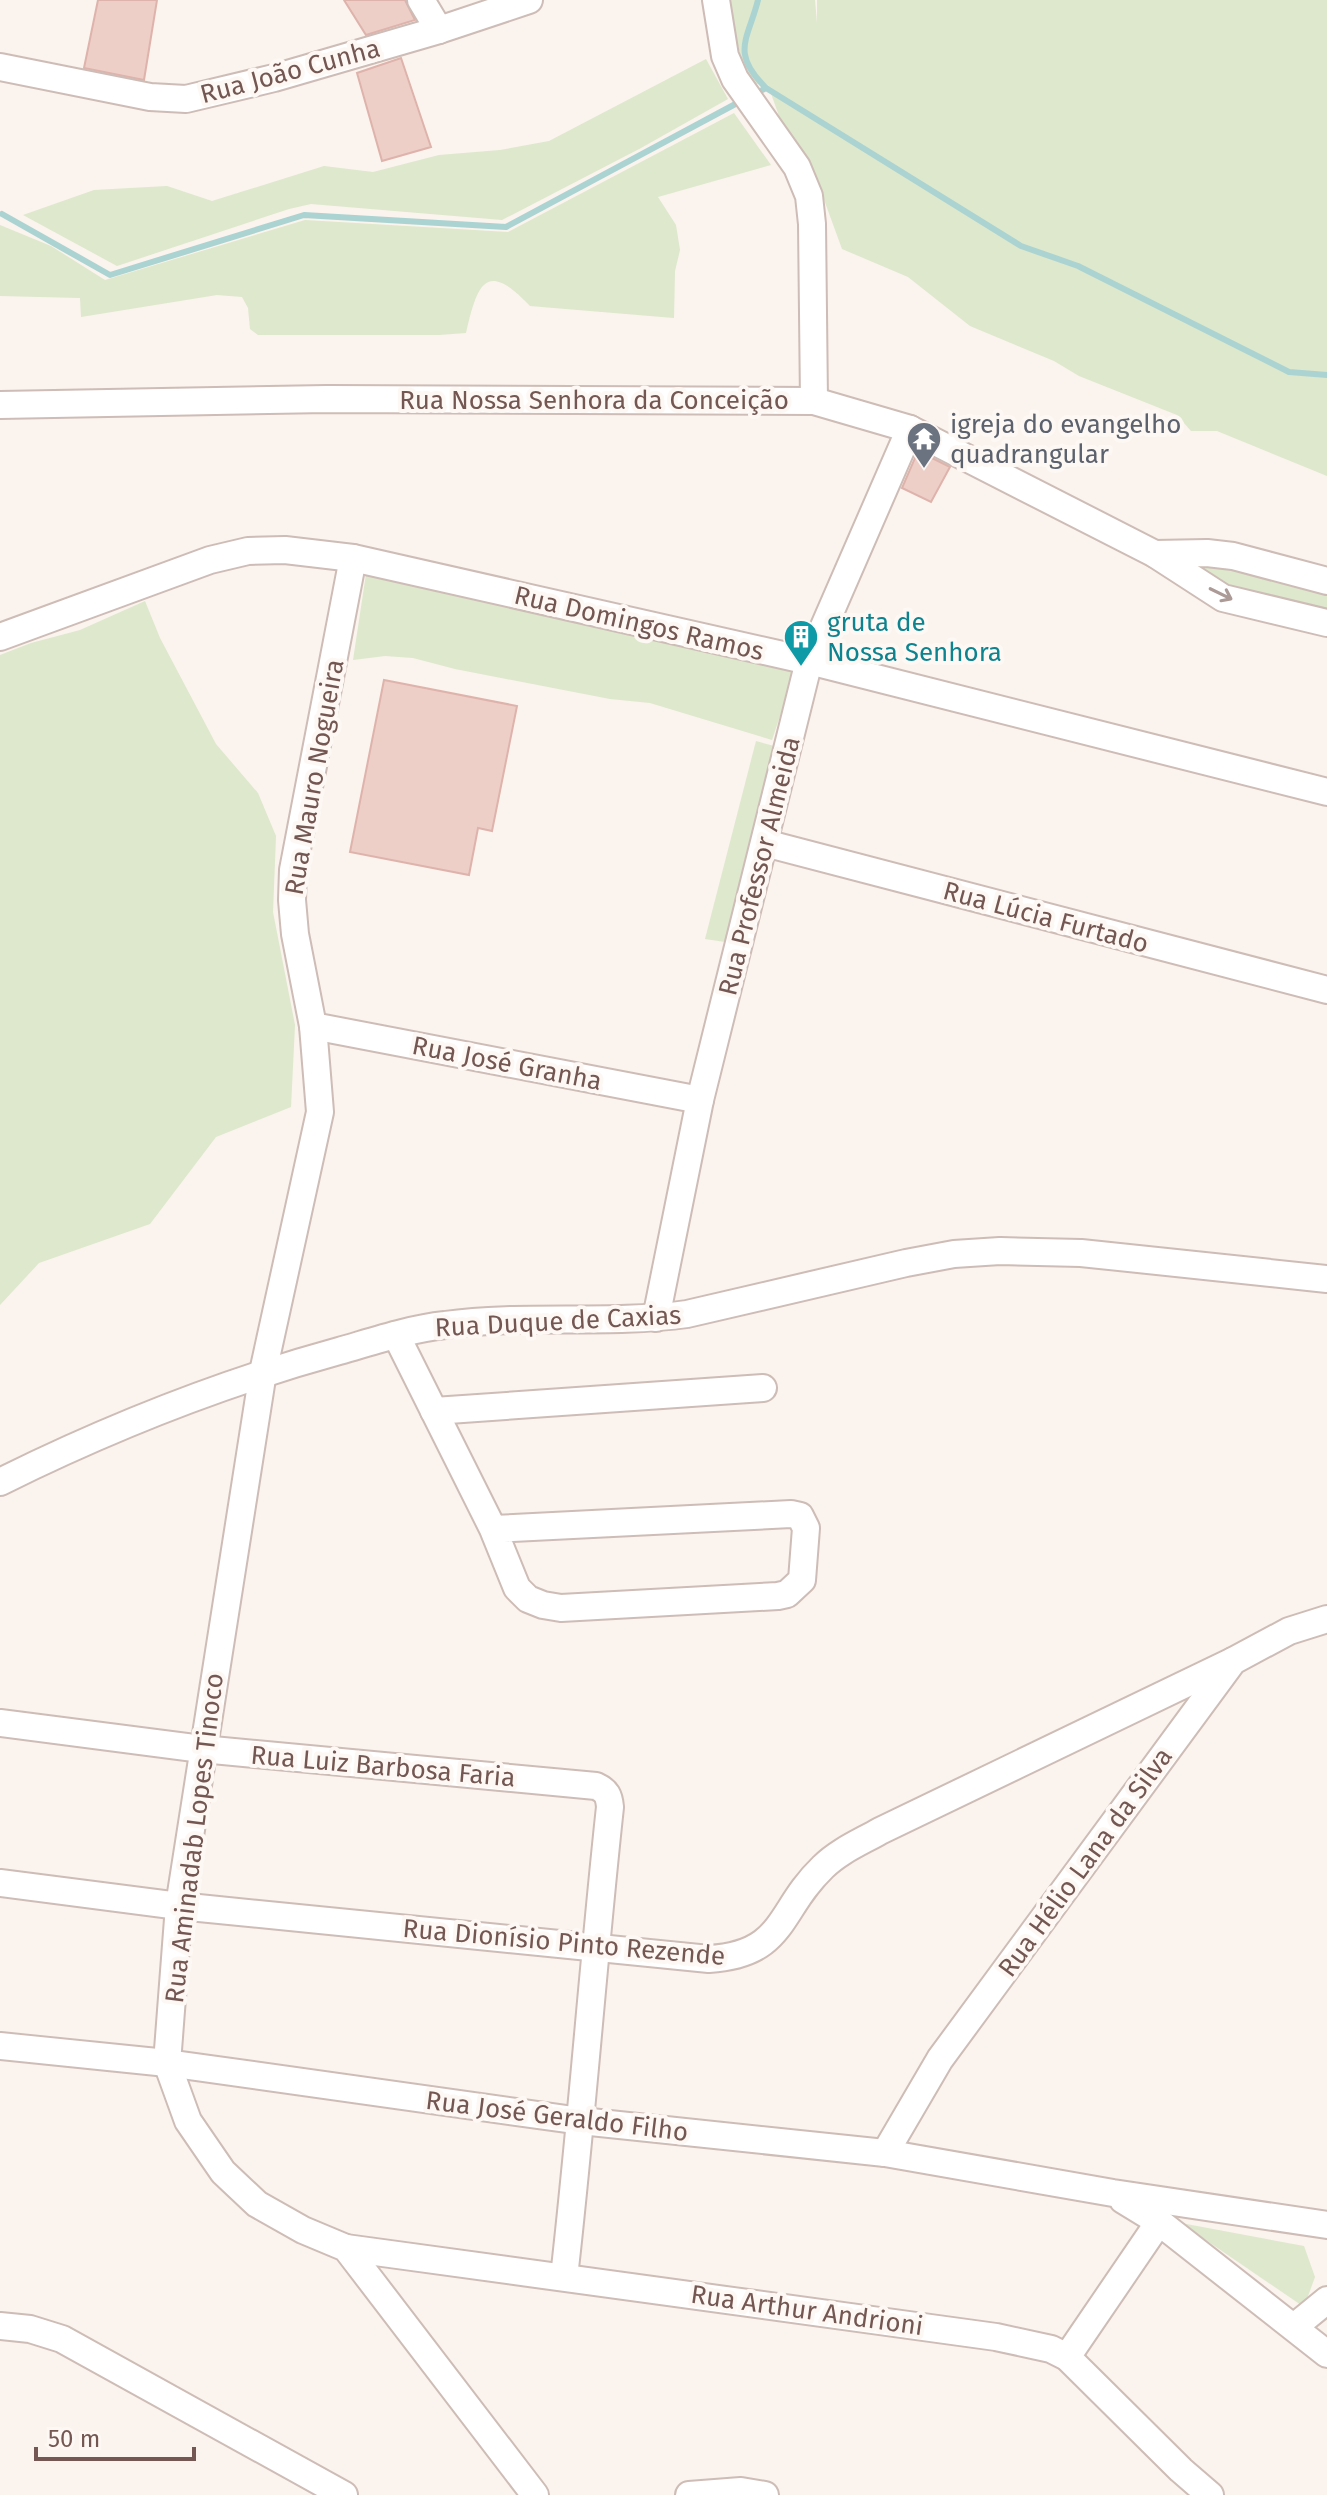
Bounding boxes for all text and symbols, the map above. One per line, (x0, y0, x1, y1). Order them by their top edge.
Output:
street label: Rua João Cunha (197, 33, 383, 110)
street label: Rua Nossa Senhora da Conceição (399, 385, 789, 416)
place label: igreja do evangelho quadrangular (950, 409, 1181, 470)
temple icon: igreja do evangelho quadrangular (905, 420, 943, 470)
street label: Rua Domingos Ramos (511, 580, 767, 667)
one-way arrow (1209, 587, 1233, 602)
place label: gruta de Nossa Senhora (827, 607, 1002, 668)
building icon: gruta de Nossa Senhora (782, 618, 820, 668)
street label: Rua Mauro Nogueira (278, 657, 350, 897)
street label: Rua Professor Almeida (712, 733, 807, 999)
street label: Rua Lúcia Furtado (940, 875, 1152, 960)
street label: Rua José Granha (409, 1030, 604, 1097)
street label: Rua Duque de Caxias (434, 1300, 682, 1343)
street label: Rua Aminadab Lopes Tinoco (159, 1671, 230, 2005)
street label: Rua Luiz Barbosa Faria (249, 1739, 517, 1794)
street label: Rua Hélio Lana da Silva (992, 1742, 1179, 1983)
street label: Rua Dionísio Pinto Rezende (401, 1913, 727, 1972)
street label: Rua José Geraldo Filho (424, 2085, 690, 2148)
street label: Rua Arthur Andrioni (689, 2279, 925, 2342)
scale bar (36, 2411, 194, 2461)
text: 50 m (48, 2425, 100, 2453)

